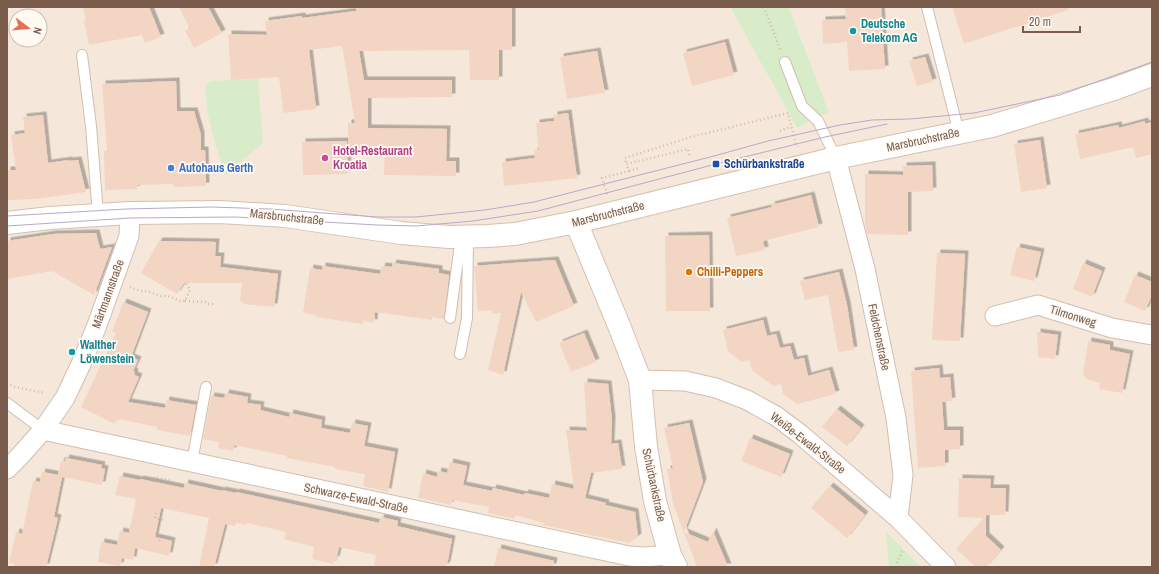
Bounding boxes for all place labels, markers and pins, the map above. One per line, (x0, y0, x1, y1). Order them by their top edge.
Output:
place label: Deutsche Telekom AG (861, 16, 918, 46)
marker: Deutsche Telekom AG (848, 26, 858, 36)
place label: Hotel-Restaurant Kroatia (333, 143, 413, 173)
marker: Hotel-Restaurant Kroatia (320, 153, 330, 163)
place label: Schürbankstraße (724, 156, 805, 172)
marker: Schürbankstraße (711, 159, 721, 169)
place label: Autohaus Gerth (179, 160, 253, 176)
marker: Autohaus Gerth (166, 163, 176, 173)
place label: Chilli-Peppers (697, 264, 764, 280)
marker: Chilli-Peppers (684, 267, 694, 277)
place label: Walther Löwenstein (80, 337, 134, 367)
marker: Walther Löwenstein (67, 347, 77, 357)

